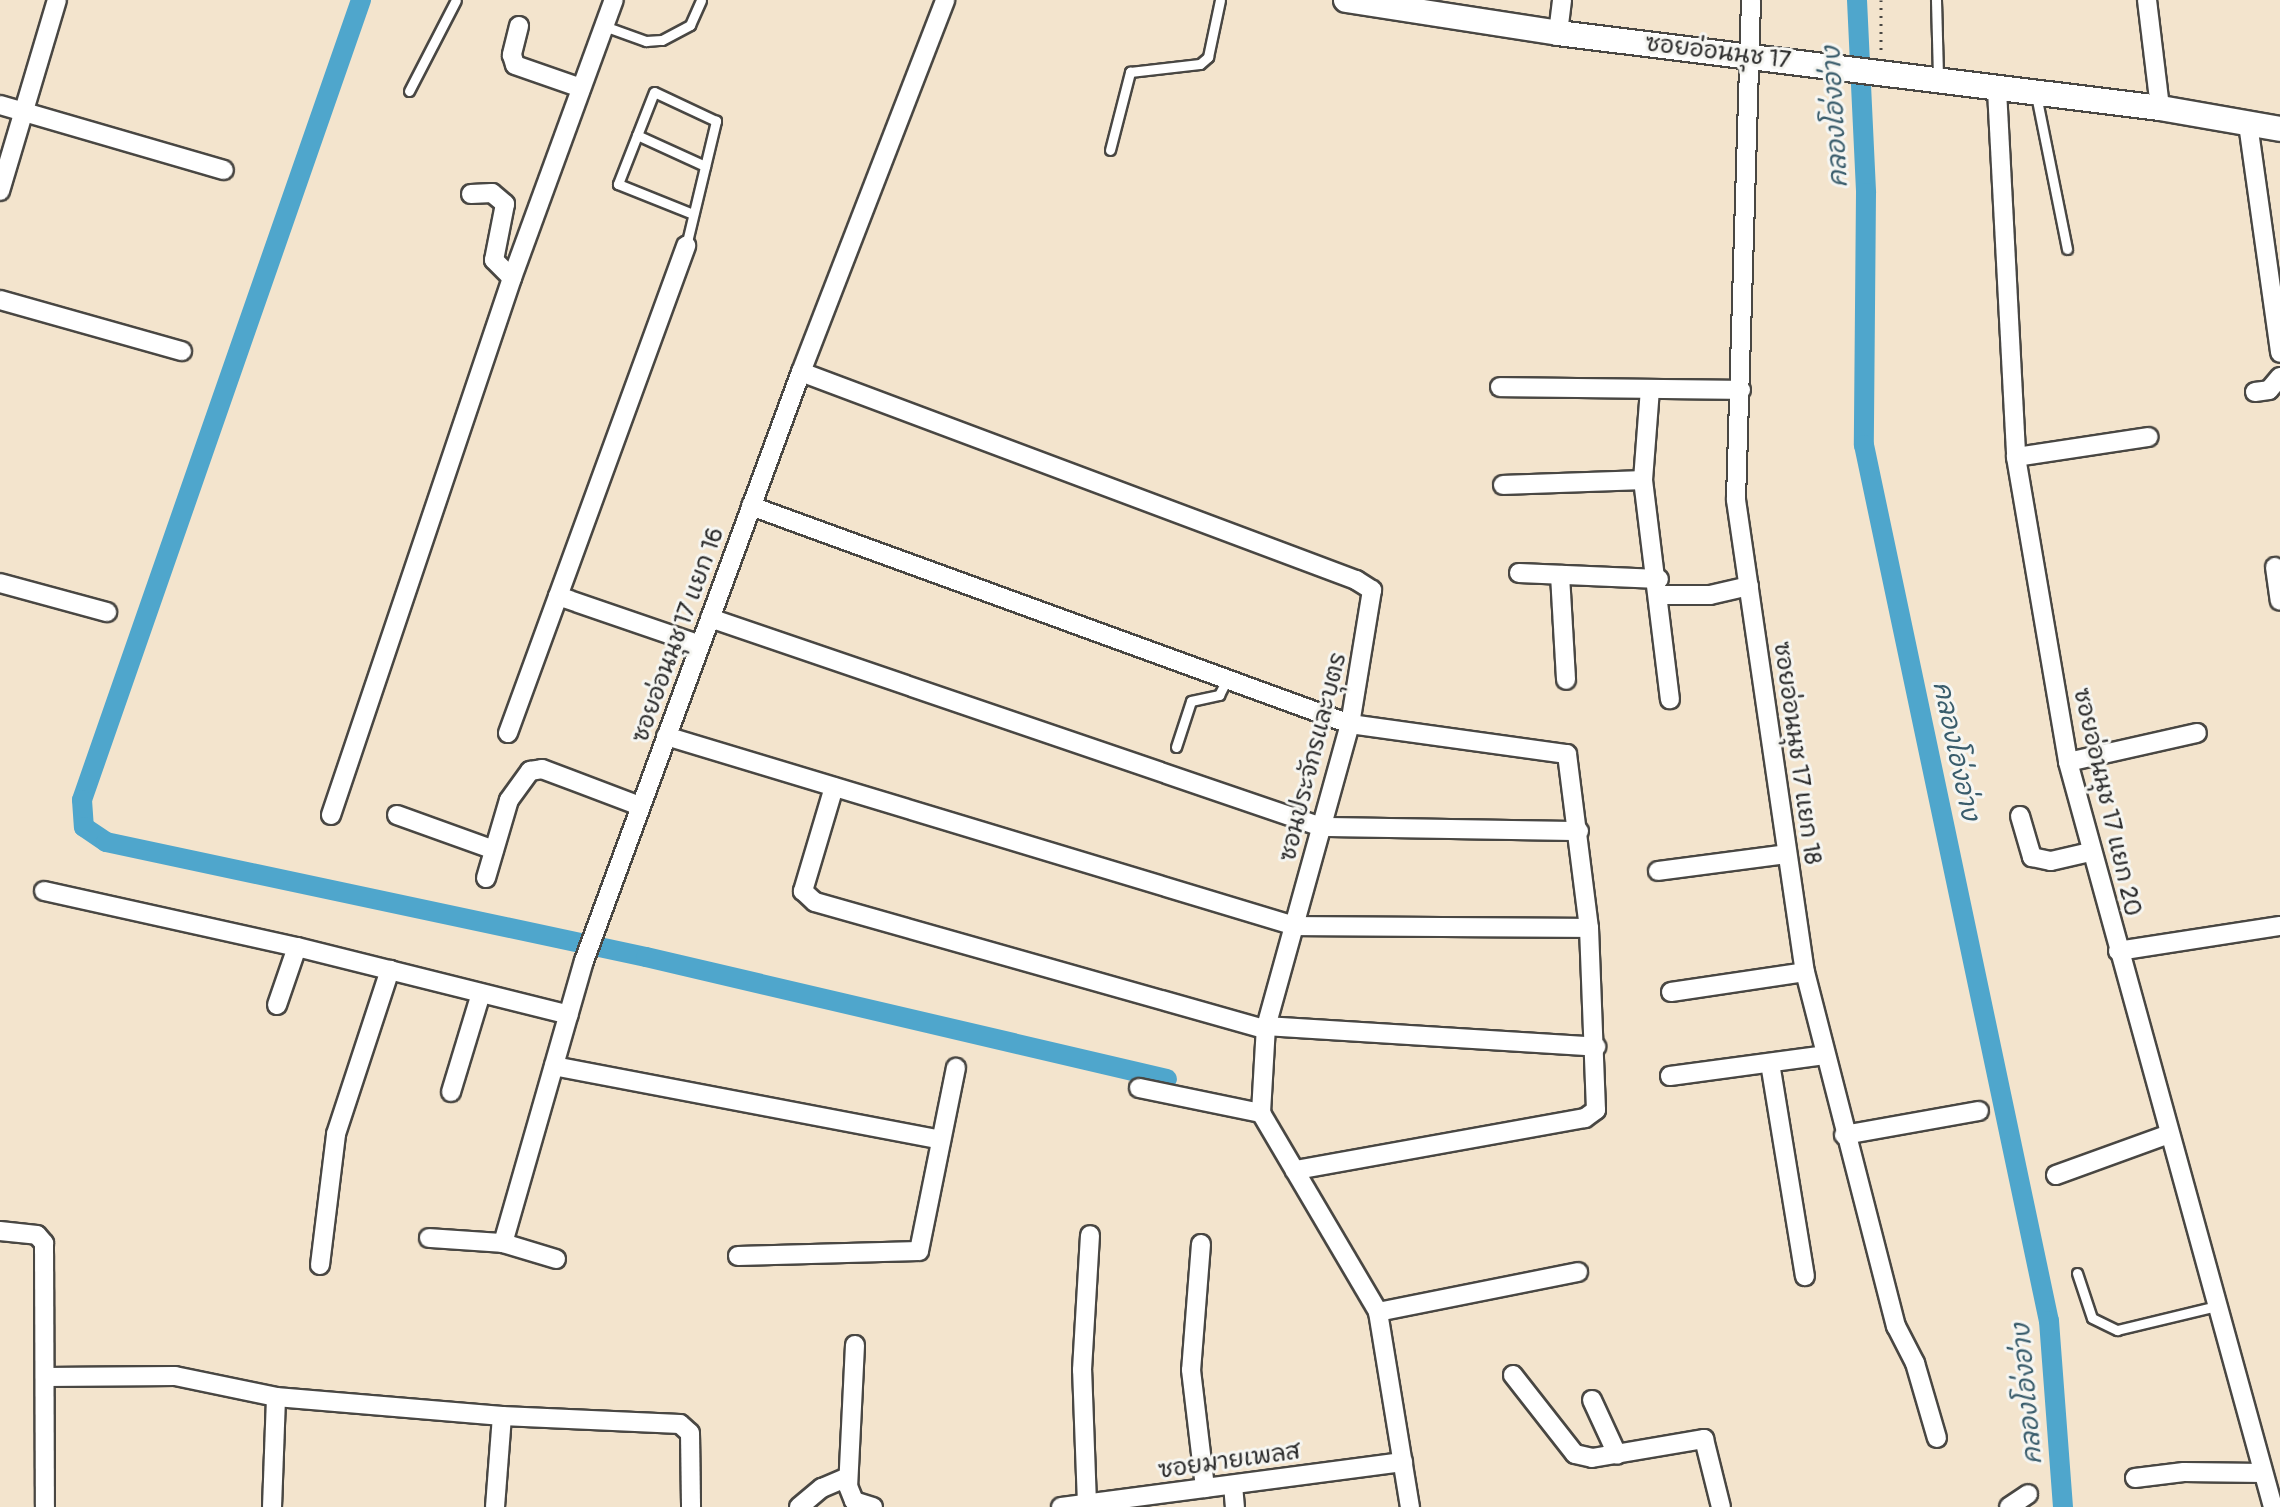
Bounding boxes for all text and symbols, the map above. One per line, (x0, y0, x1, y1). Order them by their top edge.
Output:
street label: ซอยอ่อนนุช 17 (1644, 29, 1792, 75)
water label: คลองโอ่งอ่าง (1817, 46, 1855, 188)
street label: ซอยอ่อนนุช 17 แยก 16 (626, 524, 730, 746)
street label: ซอยอ่อนนุช 17 แยก 18 (1767, 640, 1827, 866)
street label: ซอนประจักรและบุตร (1273, 650, 1353, 864)
water label: คลองโอ่งอ่าง (1925, 679, 1985, 823)
street label: ซอยอ่อนนุช 17 แยก 20 (2067, 685, 2147, 919)
water label: คลองโอ่งอ่าง (2006, 1322, 2050, 1466)
street label: ซอยมายเพลส (1156, 1437, 1302, 1485)

